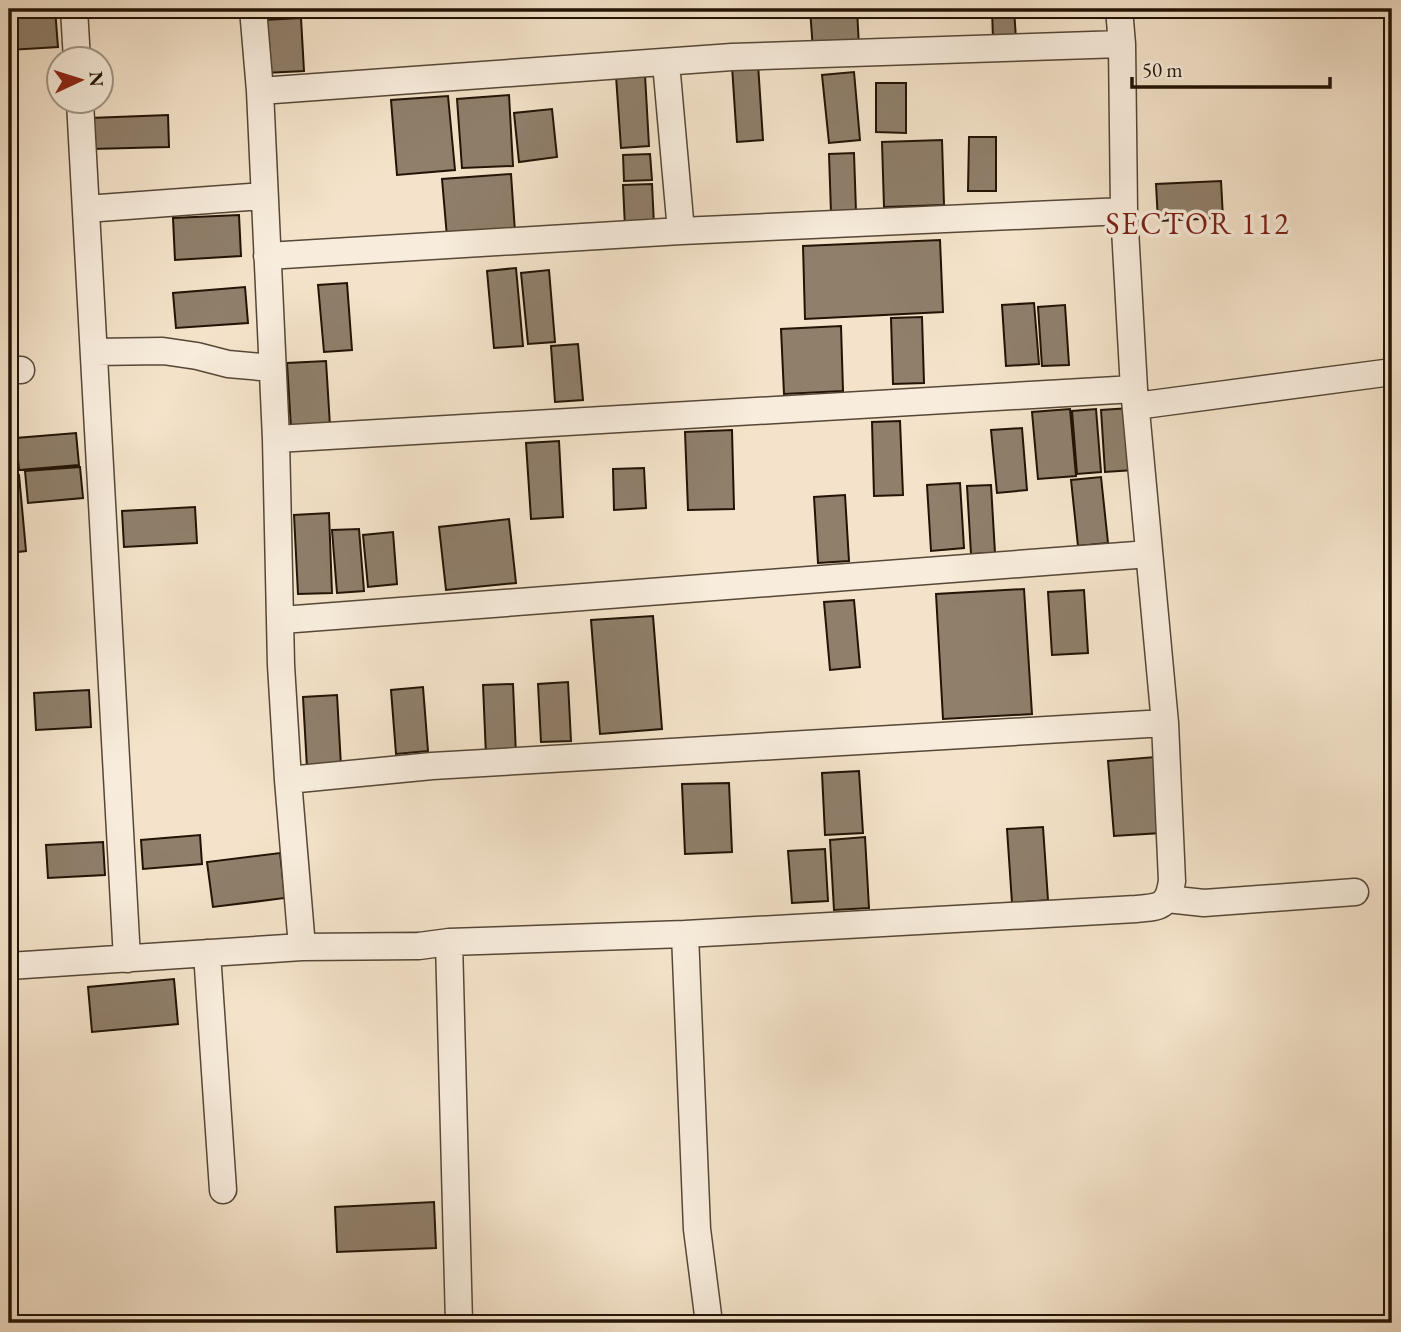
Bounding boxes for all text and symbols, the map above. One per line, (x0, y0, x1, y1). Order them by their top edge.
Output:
north arrow (46, 46, 116, 116)
scale bar (1132, 46, 1329, 90)
text: 50 m (1142, 56, 1183, 83)
text: N (83, 70, 110, 88)
district label: SECTOR 112 (1105, 204, 1291, 243)

